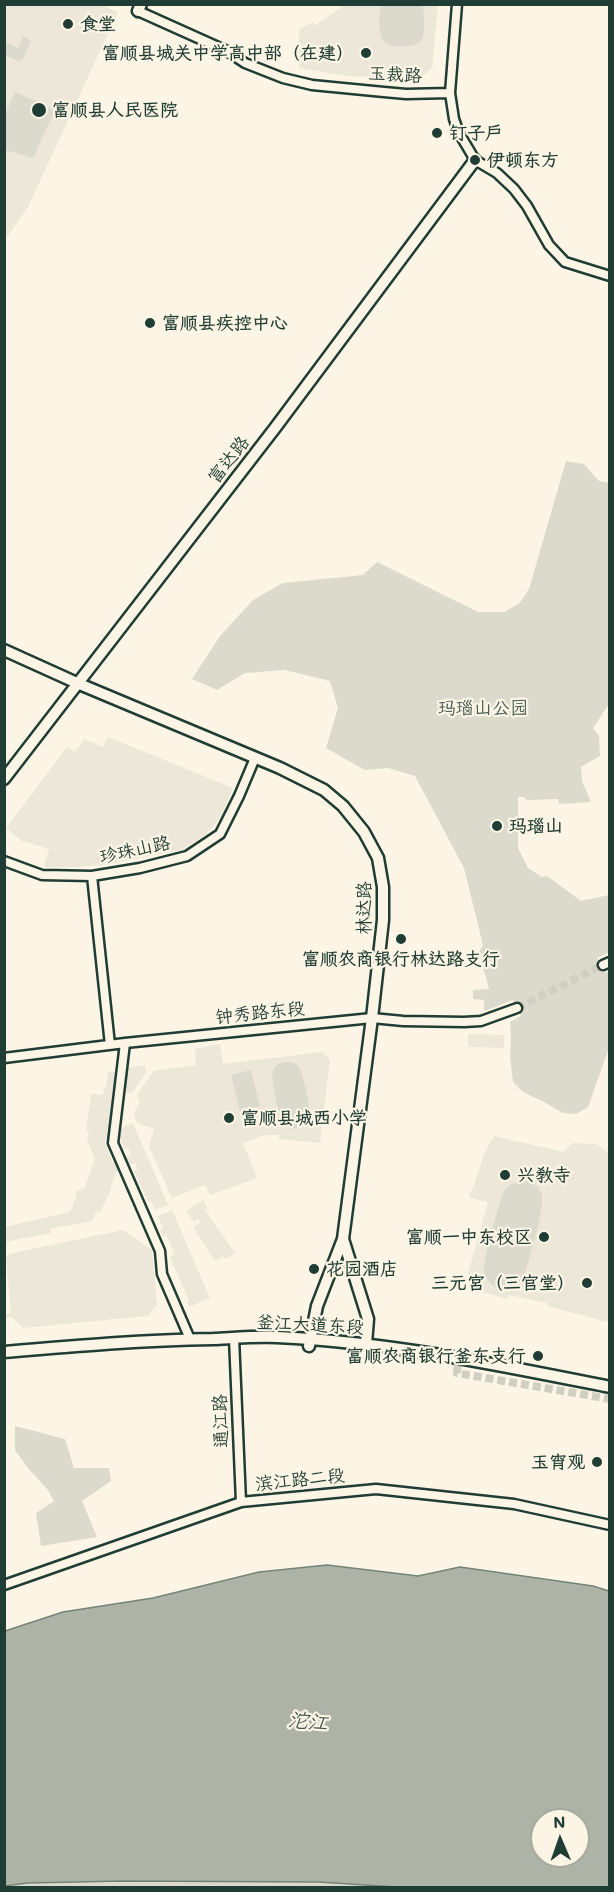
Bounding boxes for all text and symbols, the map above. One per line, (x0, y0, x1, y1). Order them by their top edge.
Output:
place label: 食堂 (80, 13, 116, 35)
marker: 食堂 (61, 17, 75, 31)
place label: 富顺县城关中学高中部（在建） (102, 42, 354, 64)
marker: 富顺县城关中学高中部（在建） (359, 46, 373, 60)
street label: 玉裁路 (367, 63, 423, 87)
place label: 富顺县人民医院 (52, 99, 178, 121)
marker: 富顺县人民医院 (30, 101, 48, 119)
place label: 钉子户 (449, 122, 503, 144)
marker: 钉子户 (430, 126, 444, 140)
place label: 伊顿东方 (487, 149, 559, 171)
marker: 伊顿东方 (468, 153, 482, 167)
place label: 富顺县疾控中心 (162, 312, 288, 334)
marker: 富顺县疾控中心 (143, 316, 157, 330)
street label: 富达路 (204, 432, 254, 488)
park label: 玛瑙山公园 (438, 697, 528, 719)
place label: 玛瑙山 (509, 815, 563, 837)
marker: 玛瑙山 (490, 819, 504, 833)
street label: 珍珠山路 (98, 832, 172, 868)
street label: 林达路 (353, 881, 375, 935)
marker: 富顺农商银行林达路支行 (394, 932, 408, 946)
place label: 富顺农商银行林达路支行 (302, 948, 500, 970)
street label: 钟秀路东段 (214, 998, 306, 1028)
place label: 富顺县城西小学 (241, 1107, 367, 1129)
marker: 富顺县城西小学 (222, 1111, 236, 1125)
place label: 兴教寺 (517, 1164, 571, 1186)
marker: 兴教寺 (498, 1168, 512, 1182)
place label: 富顺一中东校区 (406, 1226, 532, 1248)
marker: 富顺一中东校区 (537, 1230, 551, 1244)
place label: 花园酒店 (326, 1258, 398, 1280)
marker: 花园酒店 (307, 1262, 321, 1276)
place label: 三元宫（三官堂） (431, 1272, 575, 1294)
marker: 三元宫（三官堂） (580, 1276, 594, 1290)
street label: 釜江大道东段 (256, 1311, 364, 1339)
place label: 富顺农商银行釜东支行 (346, 1345, 526, 1367)
marker: 富顺农商银行釜东支行 (531, 1349, 545, 1363)
street label: 通江路 (209, 1394, 233, 1448)
place label: 玉宵观 (531, 1451, 585, 1473)
marker: 玉宵观 (590, 1455, 604, 1469)
street label: 滨江路二段 (254, 1465, 346, 1495)
water label: 沱江 (287, 1708, 329, 1736)
north arrow (530, 1808, 590, 1868)
text: N (553, 1811, 566, 1832)

